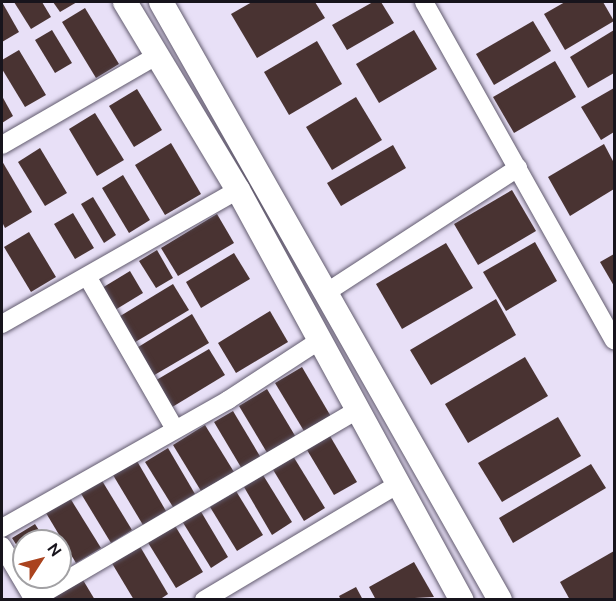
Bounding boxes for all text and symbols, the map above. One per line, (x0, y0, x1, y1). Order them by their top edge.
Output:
north arrow (12, 529, 72, 589)
text: N (44, 539, 66, 560)

